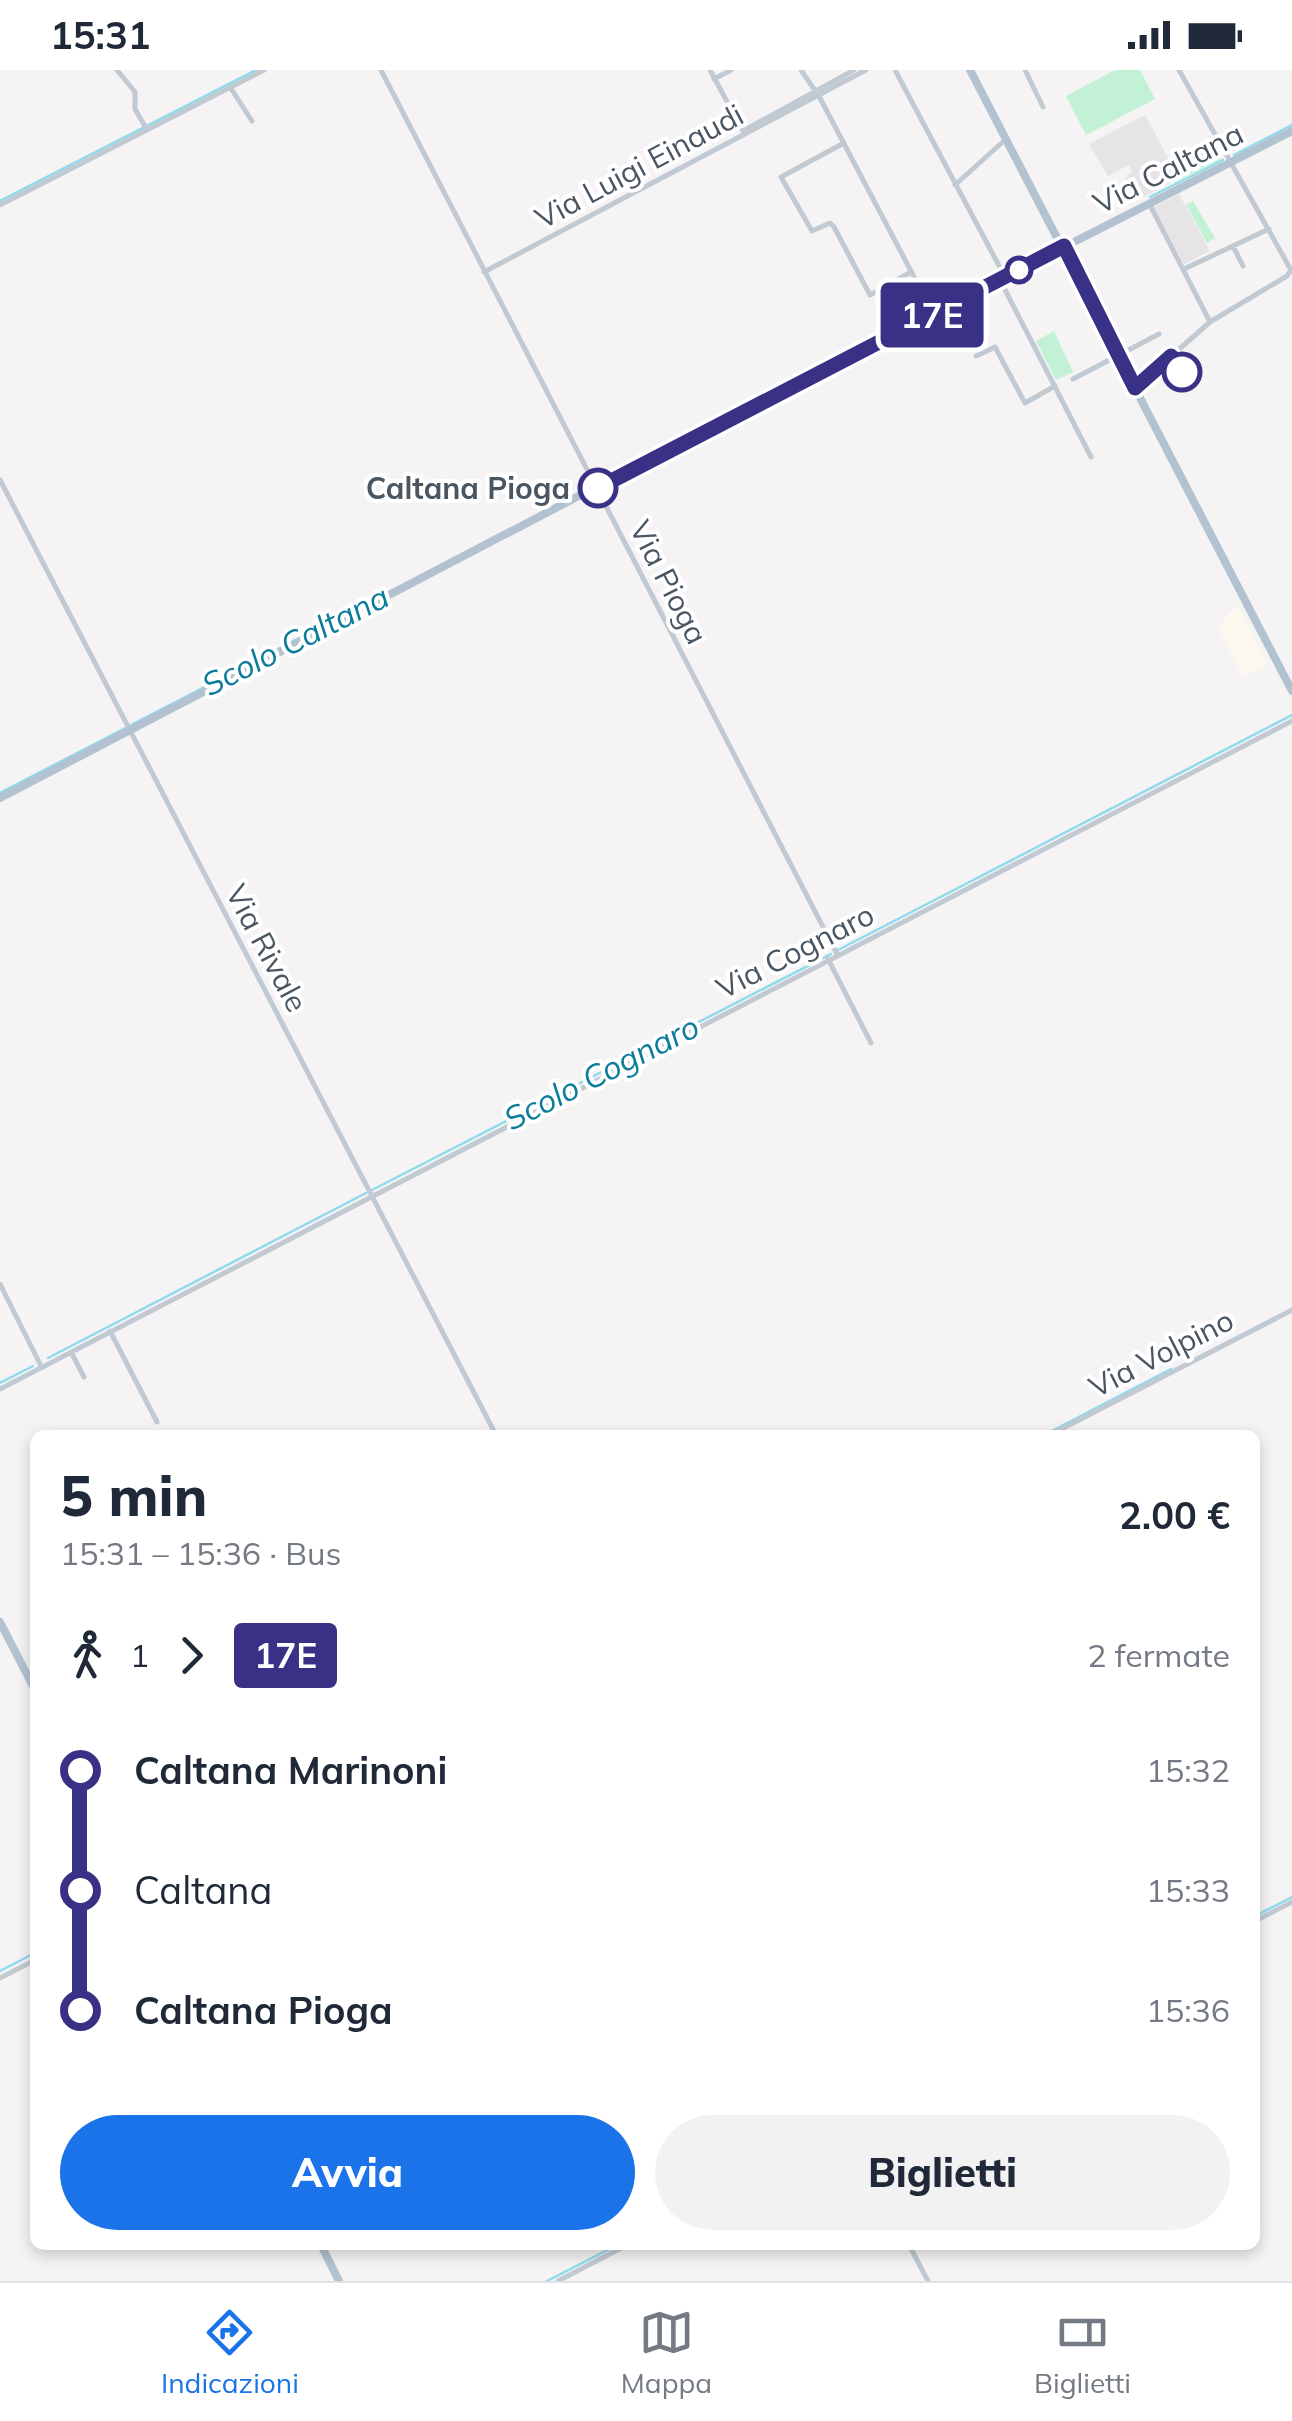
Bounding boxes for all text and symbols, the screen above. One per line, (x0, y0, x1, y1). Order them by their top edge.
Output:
text: 15:31 (50, 11, 151, 59)
street label: Via Luigi Einaudi (528, 95, 750, 237)
street label: Via Caltana (1087, 114, 1249, 222)
unlabelled marker (1006, 257, 1032, 283)
line badge: 17E (874, 282, 990, 348)
text: 17E (901, 293, 963, 337)
unlabelled marker (1163, 353, 1201, 391)
place label: Caltana Pioga (366, 469, 570, 507)
marker: Caltana Pioga (579, 469, 617, 507)
street label: Via Pioga (622, 514, 716, 650)
water label: Scolo Caltana (195, 576, 395, 704)
street label: Via Rivale (218, 878, 316, 1018)
street label: Via Cognaro (710, 895, 880, 1007)
water label: Scolo Cognaro (497, 1006, 705, 1138)
street label: Via Volpino (1082, 1300, 1240, 1406)
text: 5 min (60, 1461, 207, 1530)
text: 2.00 € (1119, 1491, 1230, 1539)
text: 15:31 – 15:36 · Bus (60, 1533, 341, 1573)
icon: walk (60, 1628, 115, 1683)
icon: forward (164, 1628, 219, 1683)
text: 17E (254, 1633, 317, 1677)
text: 1 (130, 1635, 149, 1675)
text: 2 fermate (1087, 1635, 1230, 1675)
text: Caltana Marinoni (134, 1746, 447, 1794)
text: 15:32 (1146, 1750, 1230, 1790)
text: Caltana (134, 1866, 272, 1914)
text: 15:33 (1146, 1870, 1230, 1910)
text: Caltana Pioga (134, 1986, 393, 2034)
text: 15:36 (1146, 1990, 1230, 2030)
button: Avvia (60, 2115, 635, 2230)
button: Biglietti (655, 2115, 1230, 2230)
tab: Indicazioni (161, 2305, 299, 2400)
tab: Mappa (621, 2305, 712, 2400)
tab: Biglietti (1034, 2305, 1131, 2400)

